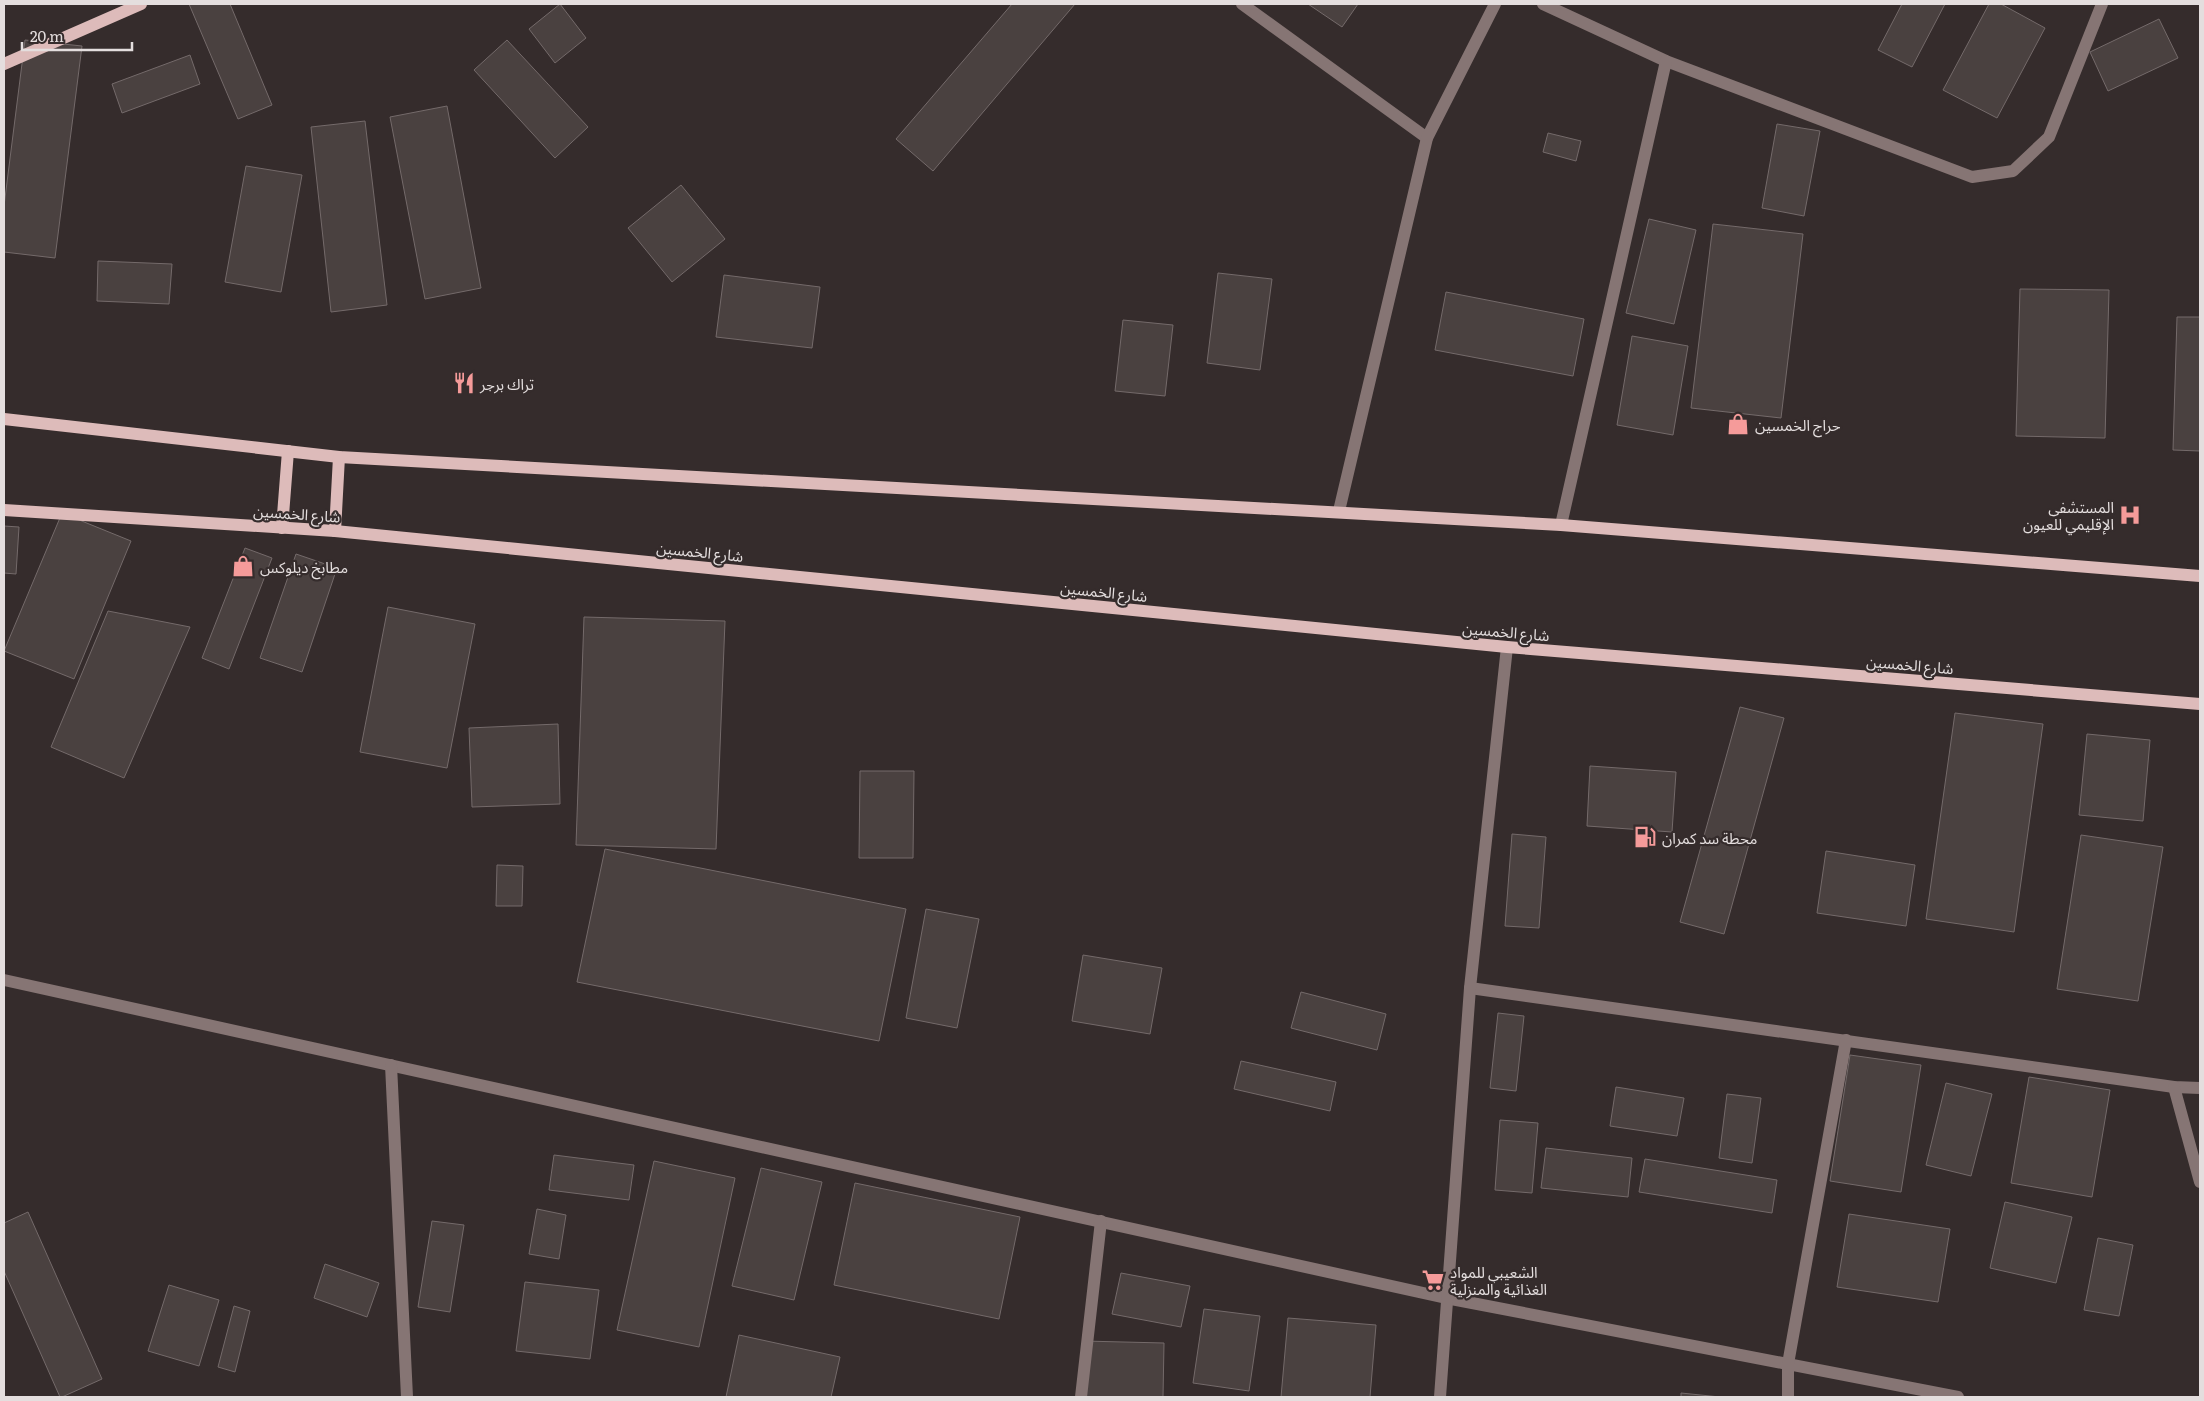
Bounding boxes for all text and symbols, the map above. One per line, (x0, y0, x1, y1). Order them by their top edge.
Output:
scale bar (22, 20, 132, 52)
text: 20 m (30, 24, 64, 47)
restaurant icon: تراك برجر (451, 370, 477, 396)
place label: تراك برجر (479, 372, 534, 395)
shop icon: حراج الخمسين (1725, 411, 1751, 437)
place label: حراج الخمسين (1755, 413, 1841, 438)
place label: المستشفى الإقليمي للعيون (2023, 495, 2114, 536)
street label: شارع الخمسين (253, 498, 342, 530)
hospital icon: المستشفى الإقليمي للعيون (2117, 502, 2143, 528)
street label: شارع الخمسين (655, 535, 745, 569)
shop icon: مطابخ ديلوكس (230, 553, 256, 579)
place label: مطابخ ديلوكس (260, 555, 348, 580)
street label: شارع الخمسين (1059, 575, 1149, 609)
street label: شارع الخمسين (1461, 616, 1551, 648)
street label: شارع الخمسين (1865, 649, 1955, 681)
fuel station icon: محطة سد كمران (1632, 824, 1658, 850)
place label: محطة سد كمران (1662, 826, 1757, 849)
place label: الشعيبي للمواد الغذائية والمنزلية (1450, 1260, 1547, 1300)
supermarket icon: الشعيبي للمواد الغذائية والمنزلية (1420, 1267, 1446, 1293)

